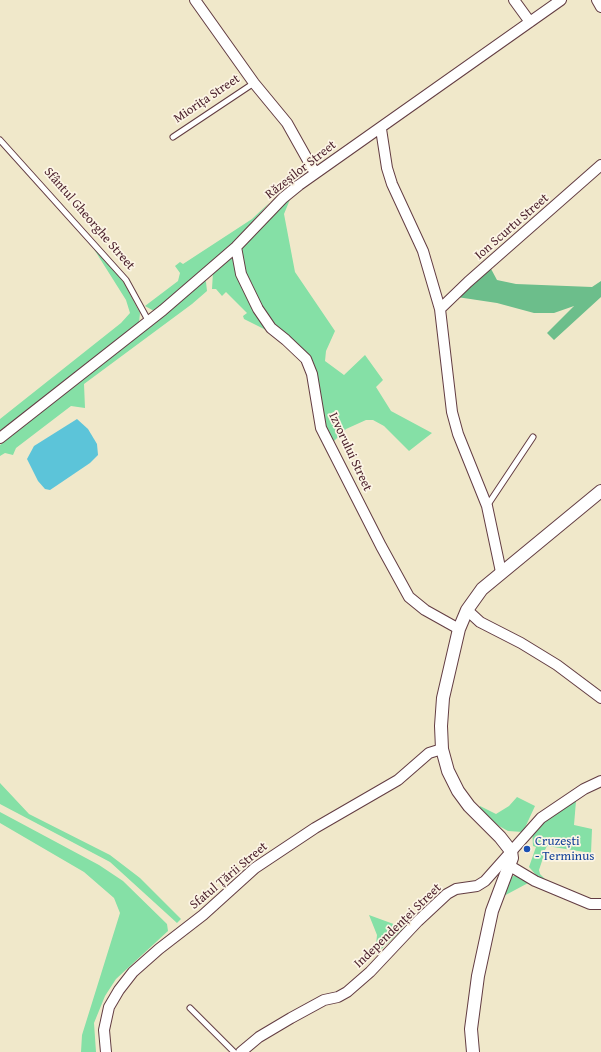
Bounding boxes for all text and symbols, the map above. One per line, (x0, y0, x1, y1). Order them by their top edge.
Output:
street label: Miorița Street (171, 71, 243, 127)
street label: Răzeșilor Street (262, 137, 340, 203)
street label: Sfântul Gheorghe Street (40, 165, 138, 273)
street label: Ion Scurtu Street (472, 191, 552, 263)
street label: Izvorului Street (325, 410, 375, 494)
place label: Cruzești - Terminus (535, 834, 594, 865)
street label: Sfatul Țării Street (187, 839, 271, 913)
marker: Cruzești - Terminus (522, 844, 532, 854)
street label: Independenței Street (351, 880, 445, 972)

